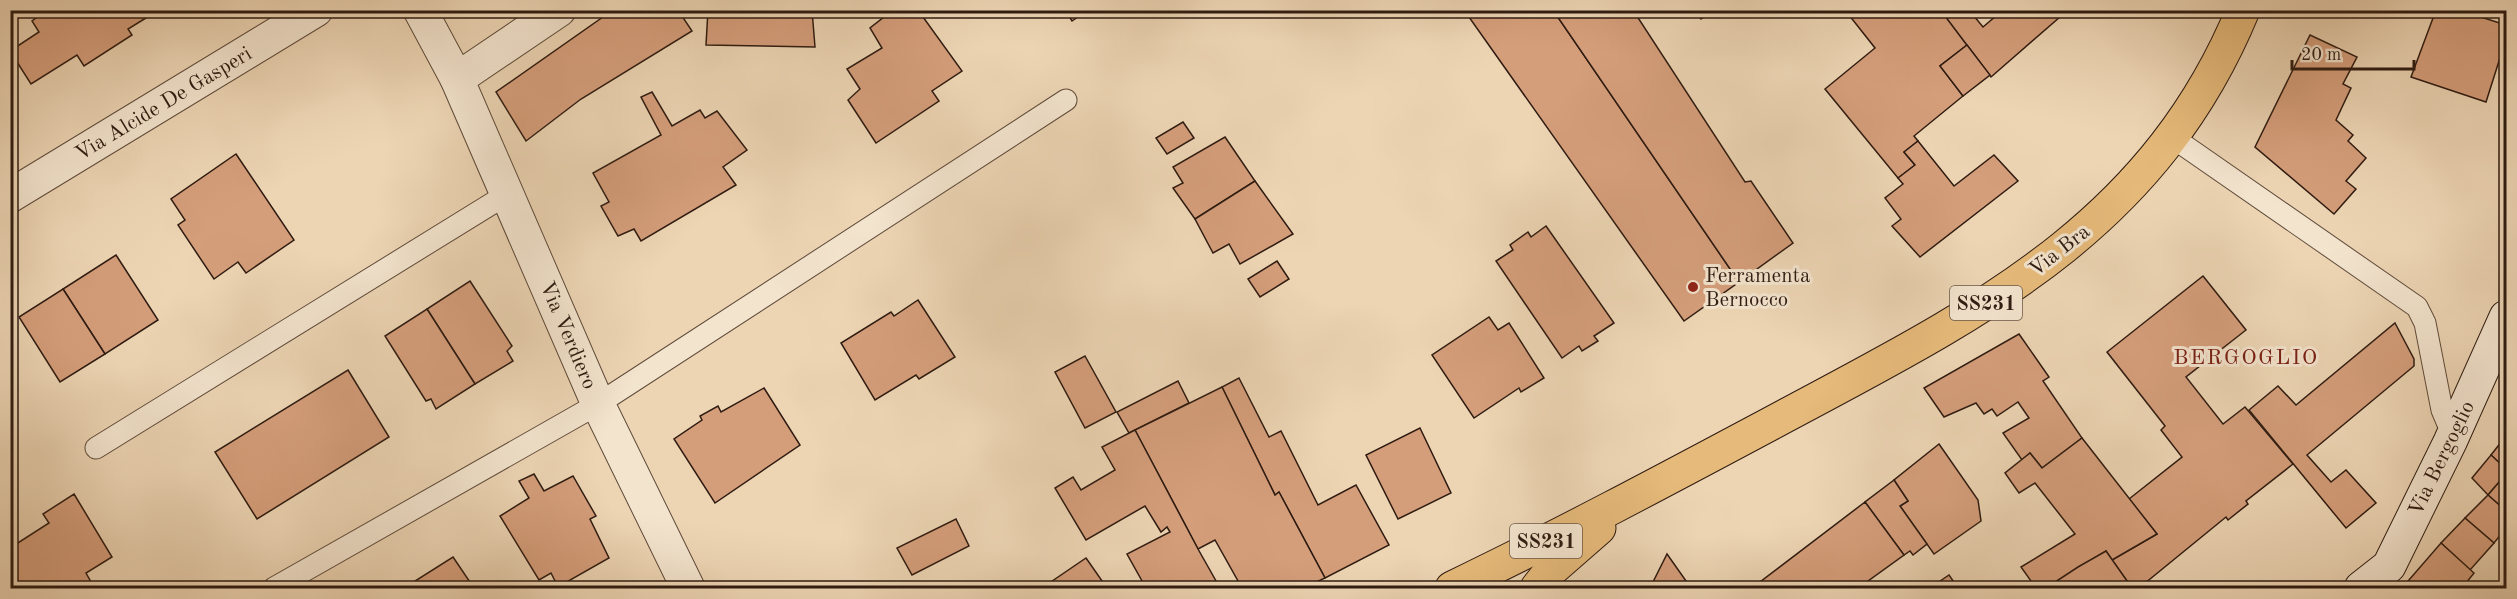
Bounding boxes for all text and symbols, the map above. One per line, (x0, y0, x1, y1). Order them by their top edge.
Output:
scale bar (2292, 33, 2414, 71)
street label: Via Alcide De Gasperi (72, 43, 256, 165)
text: 20 m (2301, 46, 2341, 64)
street label: Via Bra (2026, 221, 2094, 281)
place label: Ferramenta Bernocco (1705, 266, 1810, 311)
street label: Via Verdiero (535, 279, 600, 393)
marker: Ferramenta Bernocco (1686, 280, 1700, 294)
road number: SS231 (1950, 286, 2022, 320)
district label: BERGOGLIO (2173, 347, 2319, 369)
street label: Via Bergoglio (2406, 398, 2479, 519)
road number: SS231 (1510, 524, 1582, 558)

